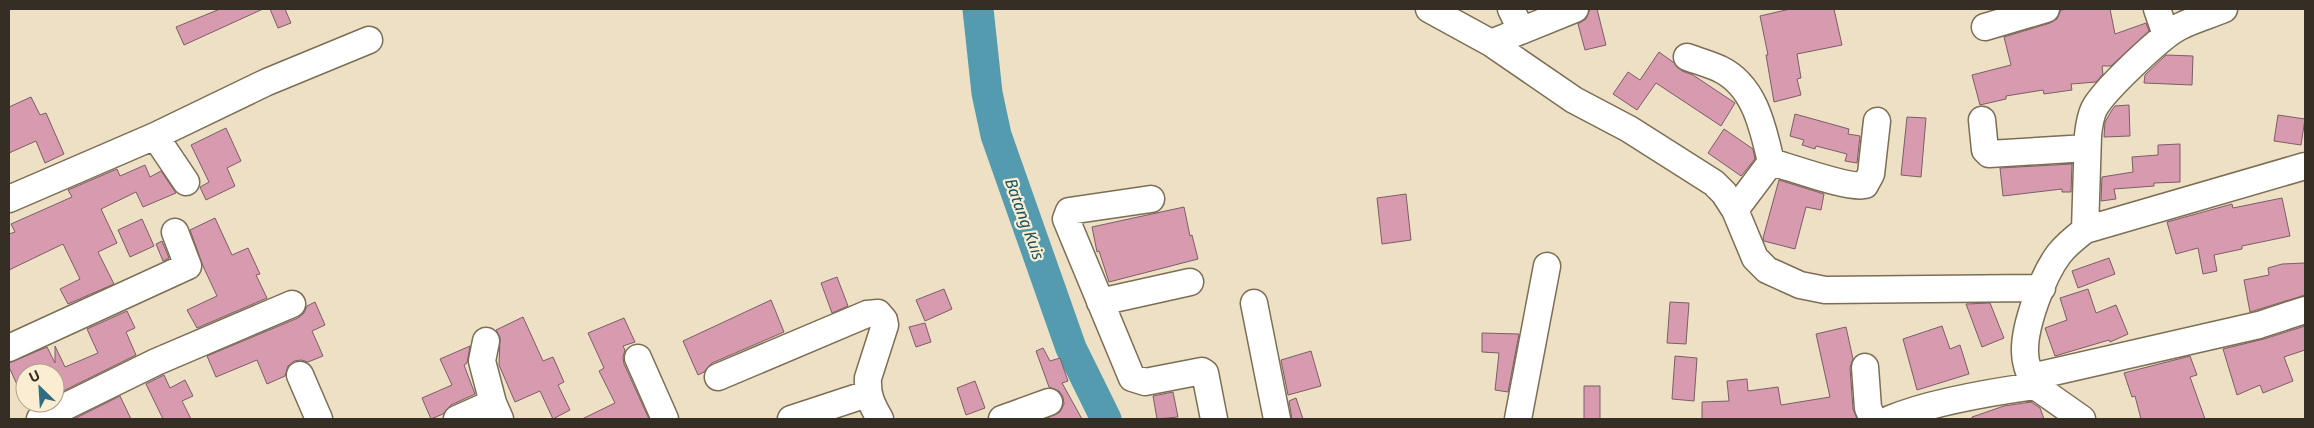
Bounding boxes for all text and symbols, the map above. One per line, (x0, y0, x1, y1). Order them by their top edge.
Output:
water label: Batang Kuis (1000, 175, 1050, 263)
north arrow (15, 363, 65, 413)
text: U (25, 365, 43, 387)

